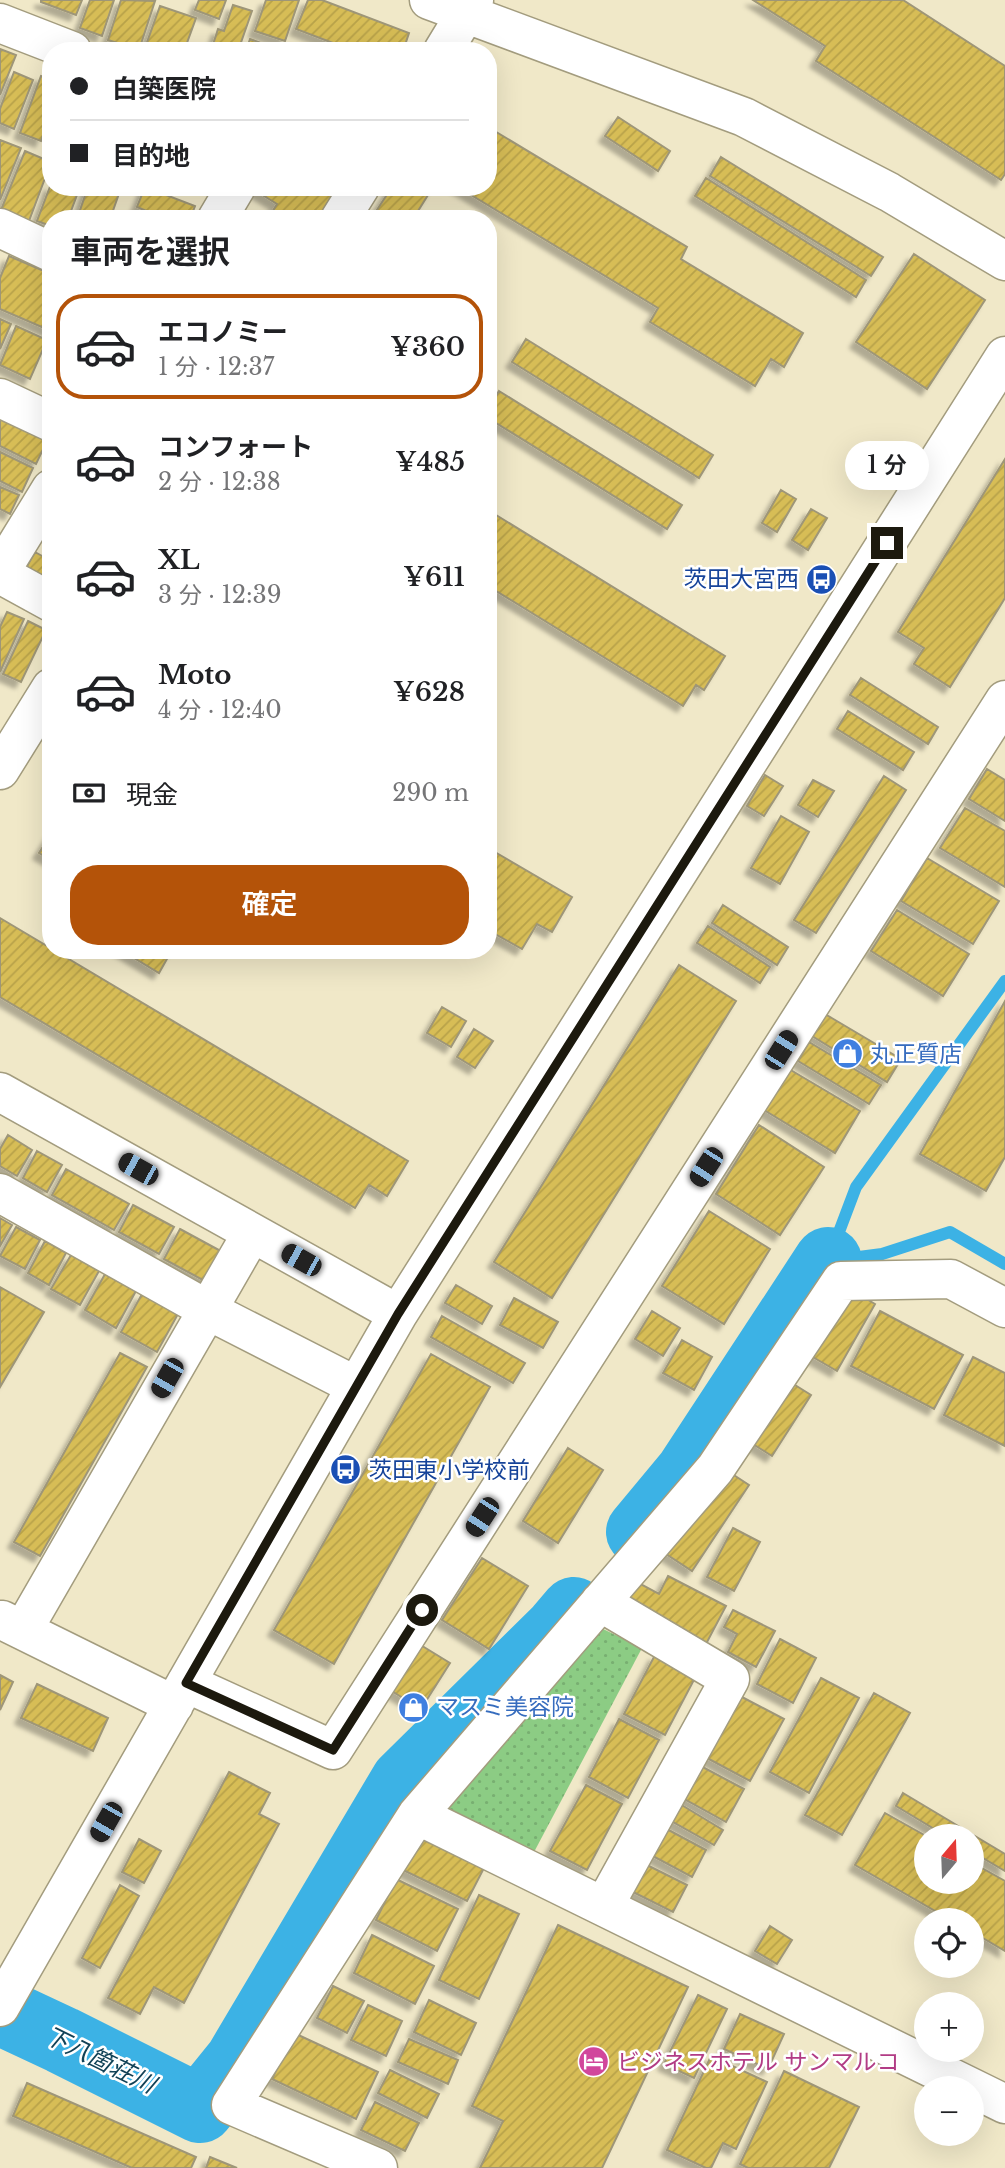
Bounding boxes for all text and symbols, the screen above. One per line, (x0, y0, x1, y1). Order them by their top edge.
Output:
text: 白築医院 (112, 73, 216, 105)
text: 目的地 (112, 140, 190, 172)
text: 車両を選択 (70, 232, 230, 272)
icon: car (74, 315, 137, 378)
text: エコノミー (158, 316, 288, 348)
text: ¥360 (390, 331, 465, 363)
text: 1 分 · 12:37 (158, 353, 274, 381)
icon: car (74, 430, 137, 493)
text: コンフォート (158, 431, 313, 463)
callout: 1 分 (845, 442, 929, 490)
text: ¥485 (395, 446, 465, 478)
text: 1 分 (867, 451, 907, 479)
text: 2 分 · 12:38 (158, 468, 281, 496)
route end (871, 527, 903, 559)
text: XL (158, 544, 200, 576)
icon: car (74, 545, 137, 608)
text: ¥611 (403, 561, 465, 593)
bus stop icon: 茨田大宮西 (805, 562, 839, 596)
place label: 茨田大宮西 (684, 565, 799, 593)
text: 3 分 · 12:39 (158, 581, 281, 609)
text: Moto (158, 659, 231, 691)
icon: car (74, 660, 137, 723)
text: ¥628 (393, 676, 465, 708)
text: 4 分 · 12:40 (158, 696, 282, 724)
icon: cash (70, 774, 108, 812)
text: 現金 (126, 779, 178, 811)
text: 290 m (392, 779, 469, 807)
button: 確定 (70, 865, 469, 945)
car (761, 1027, 802, 1073)
shop icon: 丸正質店 (830, 1037, 864, 1071)
place label: 丸正質店 (870, 1040, 962, 1068)
car (686, 1144, 727, 1190)
car (115, 1150, 162, 1188)
car (278, 1241, 325, 1279)
car (148, 1355, 187, 1401)
bus stop icon: 茨田東小学校前 (329, 1453, 363, 1487)
place label: 茨田東小学校前 (369, 1456, 530, 1484)
car (462, 1494, 503, 1540)
route start (406, 1594, 438, 1626)
shop icon: マスミ美容院 (396, 1690, 430, 1724)
place label: マスミ美容院 (436, 1693, 574, 1721)
car (87, 1799, 126, 1845)
north arrow (914, 1824, 984, 1894)
map controls (914, 1824, 984, 2146)
button: locate (914, 1908, 984, 1978)
button: + (914, 1992, 984, 2062)
water label: 下八箇荘川 (40, 2020, 163, 2100)
hotel icon: ビジネスホテル サンマルコ (577, 2045, 611, 2079)
place label: ビジネスホテル サンマルコ (617, 2048, 899, 2076)
button: − (914, 2076, 984, 2146)

